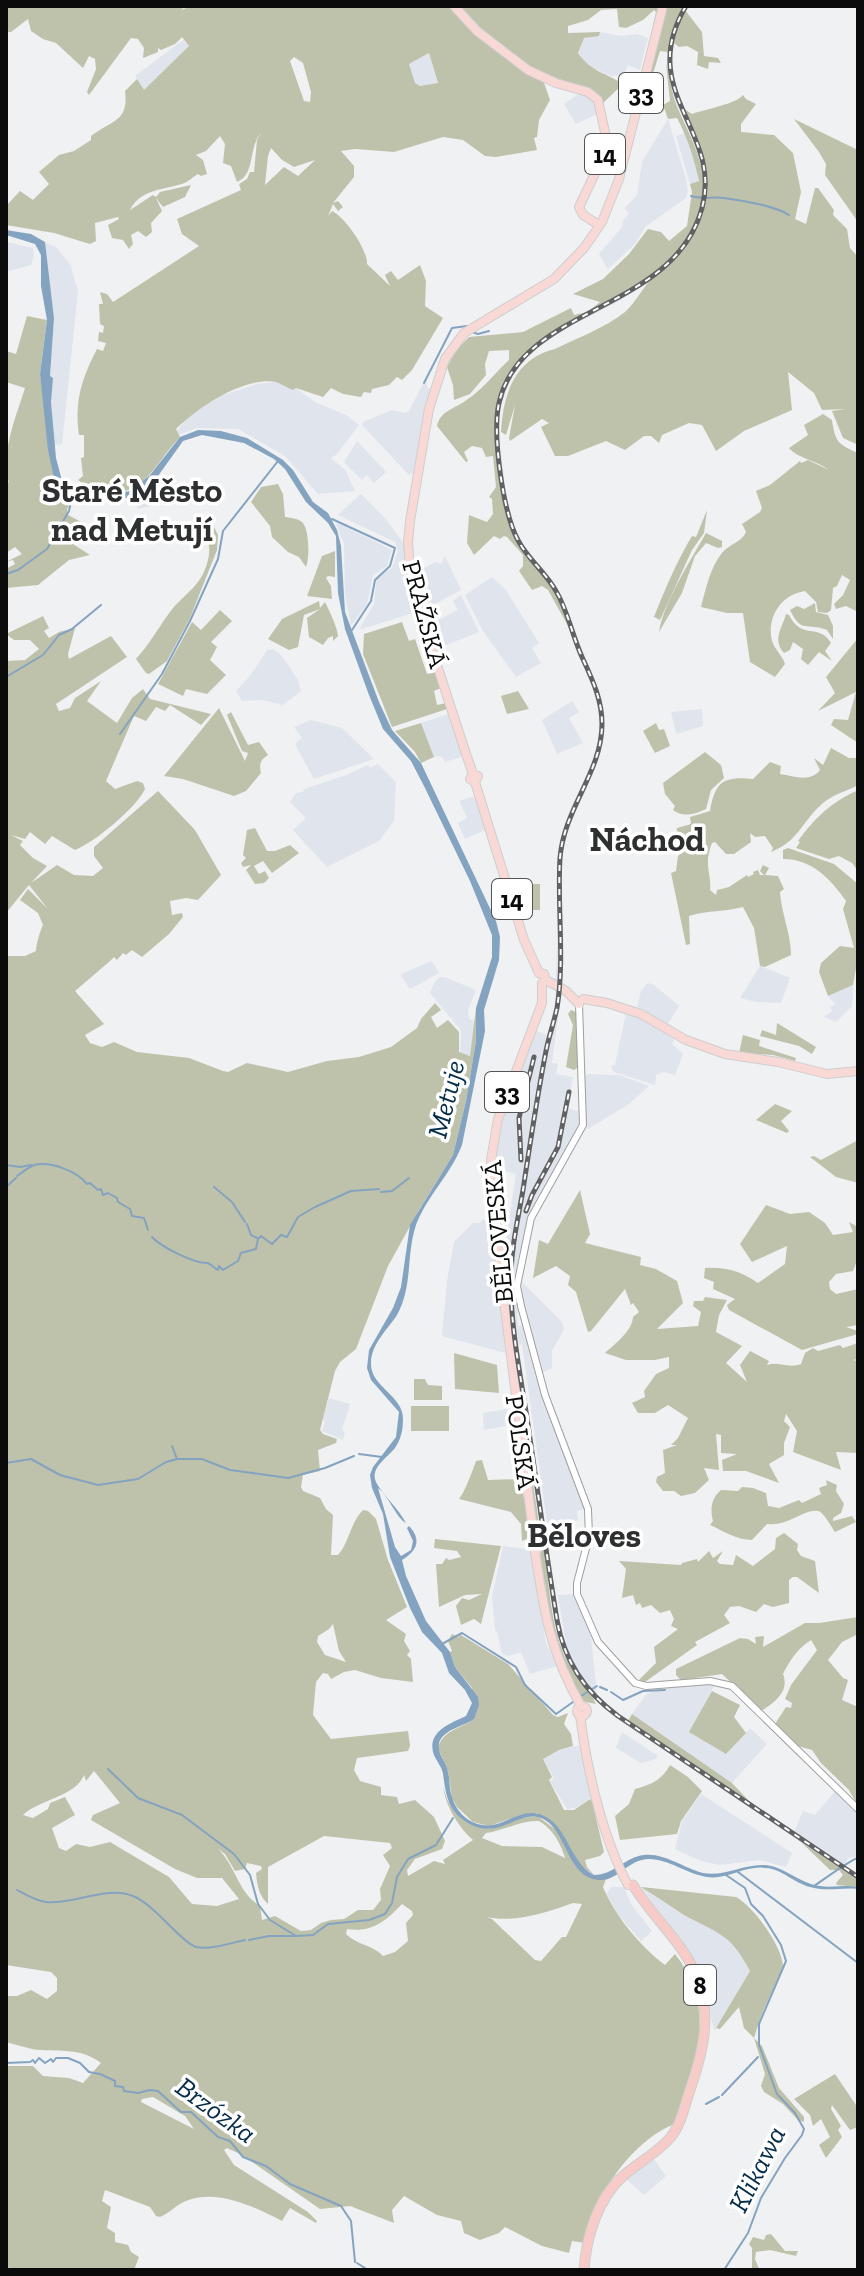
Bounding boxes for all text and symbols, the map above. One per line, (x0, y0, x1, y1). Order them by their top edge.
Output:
road number: 33 (619, 73, 663, 113)
road number: 14 (585, 134, 625, 174)
district label: Staré Město nad Metují (42, 470, 223, 550)
street label: PRAŽSKÁ (395, 557, 455, 672)
district label: Náchod (589, 819, 705, 860)
road number: 14 (492, 879, 532, 919)
water label: Metuje (420, 1057, 472, 1141)
road number: 33 (485, 1072, 529, 1112)
street label: BĚLOVESKÁ (476, 1158, 520, 1305)
street label: POLSKÁ (499, 1393, 544, 1492)
district label: Běloves (527, 1515, 641, 1556)
road number: 8 (684, 1965, 716, 2005)
water label: Brzózka (170, 2070, 262, 2150)
water label: Klikawa (721, 2121, 793, 2217)

